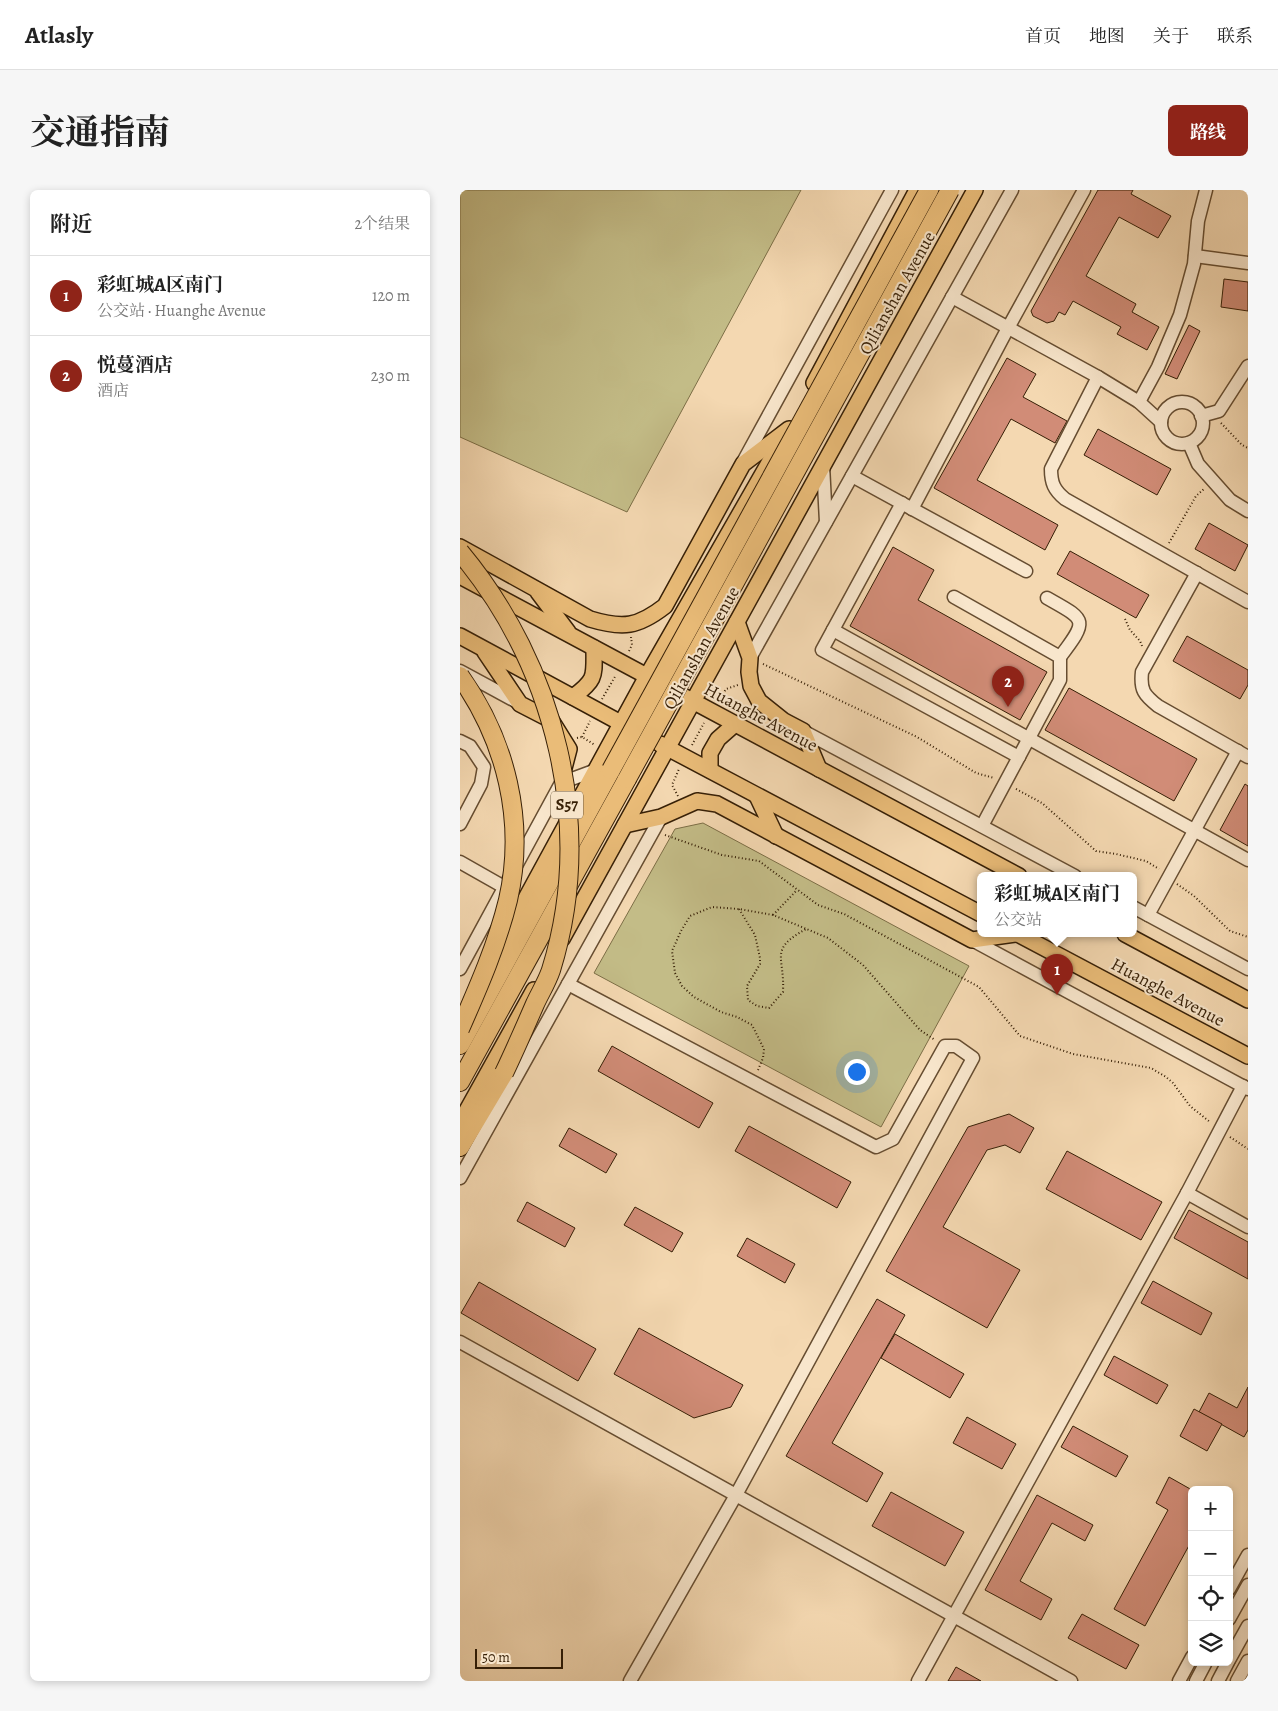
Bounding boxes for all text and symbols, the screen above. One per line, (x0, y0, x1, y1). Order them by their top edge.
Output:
text: Atlasly (25, 19, 93, 51)
text: 首页 (1025, 24, 1061, 48)
text: 地图 (1089, 24, 1125, 48)
text: 关于 (1153, 24, 1189, 48)
text: 联系 (1217, 24, 1253, 48)
button: 路线 (1168, 105, 1248, 156)
text: 交通指南 (30, 108, 170, 156)
text: 附近 (50, 210, 92, 238)
text: 2个结果 (354, 213, 410, 235)
street label: Qilianshan Avenue (853, 227, 941, 359)
text: 彩虹城A区南门 (97, 272, 223, 298)
text: 1 (63, 285, 69, 307)
text: 120 m (372, 285, 410, 307)
text: 公交站 · Huanghe Avenue (97, 300, 266, 322)
text: 悦蔓酒店 (97, 352, 173, 378)
text: 2 (62, 365, 70, 387)
text: 230 m (371, 365, 410, 387)
text: 酒店 (97, 380, 129, 402)
street label: Qilianshan Avenue (657, 582, 745, 714)
pin: 2 (992, 666, 1024, 707)
street label: Huanghe Avenue (700, 677, 822, 757)
road number: S57 (551, 792, 583, 818)
popup (977, 872, 1137, 937)
text: 彩虹城A区南门 (994, 881, 1120, 907)
text: 公交站 (994, 909, 1042, 931)
street label: Huanghe Avenue (1107, 952, 1229, 1032)
pin: 1 (1041, 954, 1073, 995)
your location (844, 1059, 870, 1085)
map controls (1188, 1486, 1233, 1666)
button: + (1188, 1486, 1233, 1531)
button: − (1188, 1531, 1233, 1576)
button: locate (1188, 1576, 1233, 1621)
button: layers (1188, 1621, 1233, 1666)
scale bar (475, 1646, 562, 1669)
text: 50 m (482, 1648, 510, 1667)

